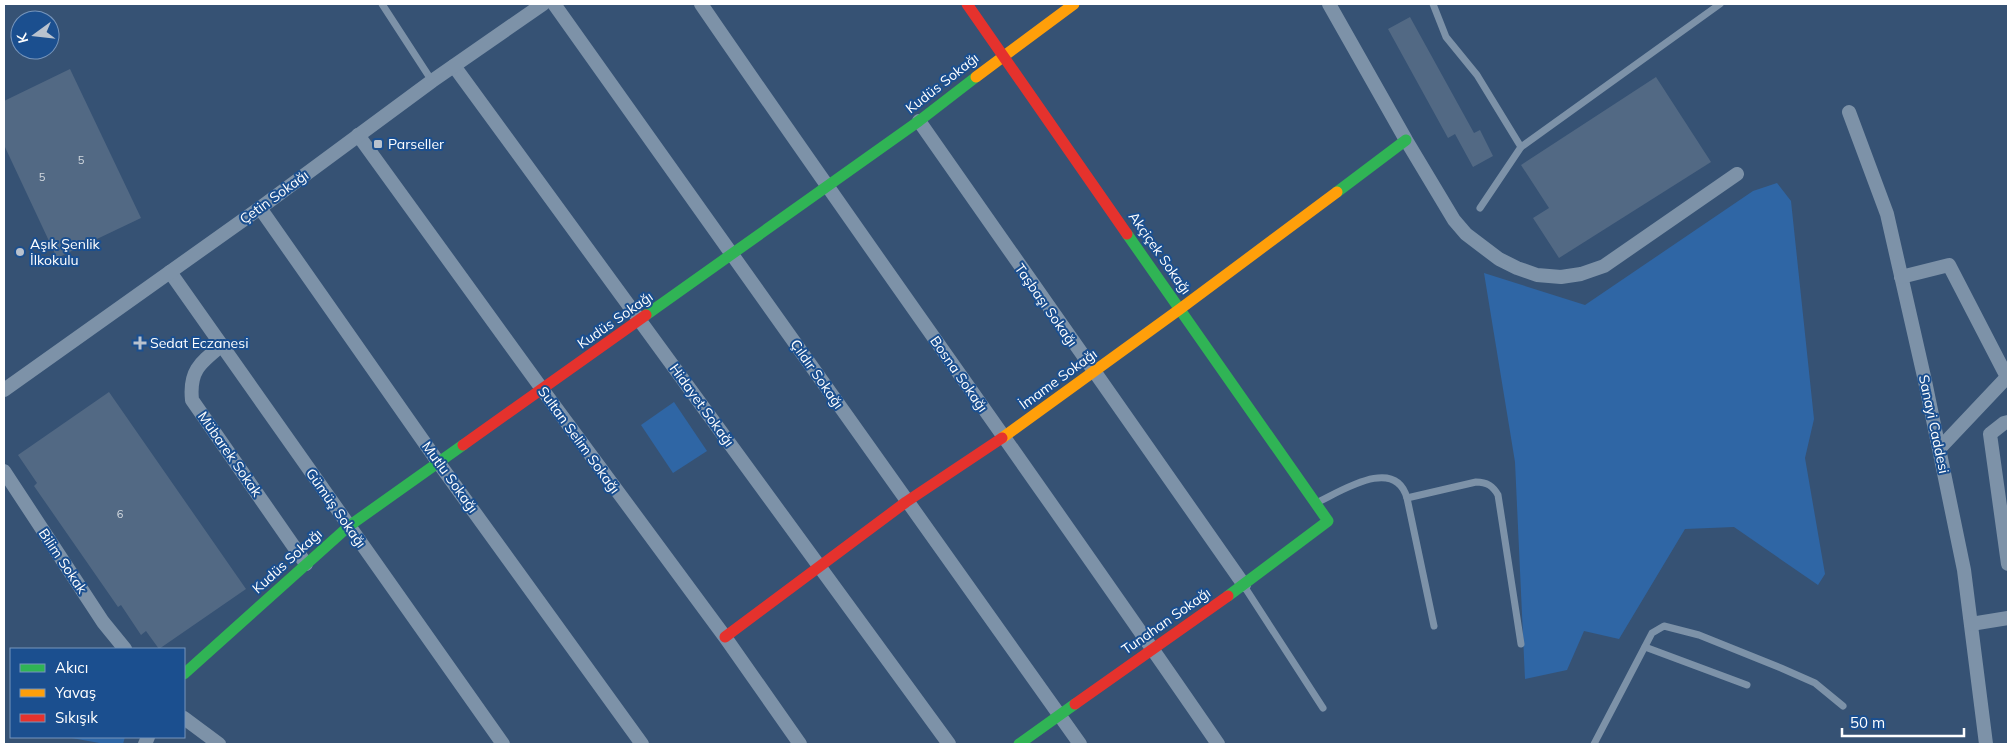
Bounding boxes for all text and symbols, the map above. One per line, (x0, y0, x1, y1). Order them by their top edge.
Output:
north arrow (10, 10, 60, 60)
text: K (12, 31, 32, 45)
street label: Kudüs Sokağı (902, 49, 982, 117)
place label: Parseller (388, 135, 445, 153)
marker: Parseller (372, 138, 384, 150)
house number: 5 (78, 153, 85, 167)
street label: Çetin Sokağı (236, 166, 312, 228)
house number: 5 (39, 170, 46, 184)
street label: Akçiçek Sokağı (1125, 208, 1195, 298)
place label: Aşık Şenlik İlkokulu (30, 235, 101, 269)
marker: Aşık Şenlik İlkokulu (14, 246, 26, 258)
street label: Taşbaşı Sokağı (1011, 260, 1081, 350)
street label: Kudüs Sokağı (574, 287, 656, 353)
street label: Bosna Sokağı (926, 332, 992, 416)
place label: Sedat Eczanesi (150, 334, 249, 352)
street label: Çıldır Sokağı (786, 336, 848, 412)
marker: Sedat Eczanesi (134, 337, 146, 349)
street label: İmame Sokağı (1016, 345, 1100, 413)
street label: Hidayet Sokağı (666, 360, 738, 450)
street label: Sanayi Caddesi (1915, 373, 1953, 475)
street label: Sultan Selim Sokağı (534, 383, 624, 497)
street label: Mübarek Sokak (194, 408, 266, 501)
street label: Mutlu Sokağı (418, 438, 482, 516)
street label: Gümüş Sokağı (302, 465, 370, 551)
house number: 6 (117, 507, 124, 521)
street label: Bilim Sokak (35, 525, 92, 598)
street label: Kudüs Sokağı (248, 525, 326, 597)
street label: Tunahan Sokağı (1118, 584, 1214, 658)
legend (10, 648, 185, 738)
text: Akıcı (55, 658, 88, 677)
text: Yavaş (54, 683, 96, 702)
scale bar (1842, 706, 1964, 738)
text: Sıkışık (55, 708, 98, 727)
text: 50 m (1850, 713, 1885, 732)

